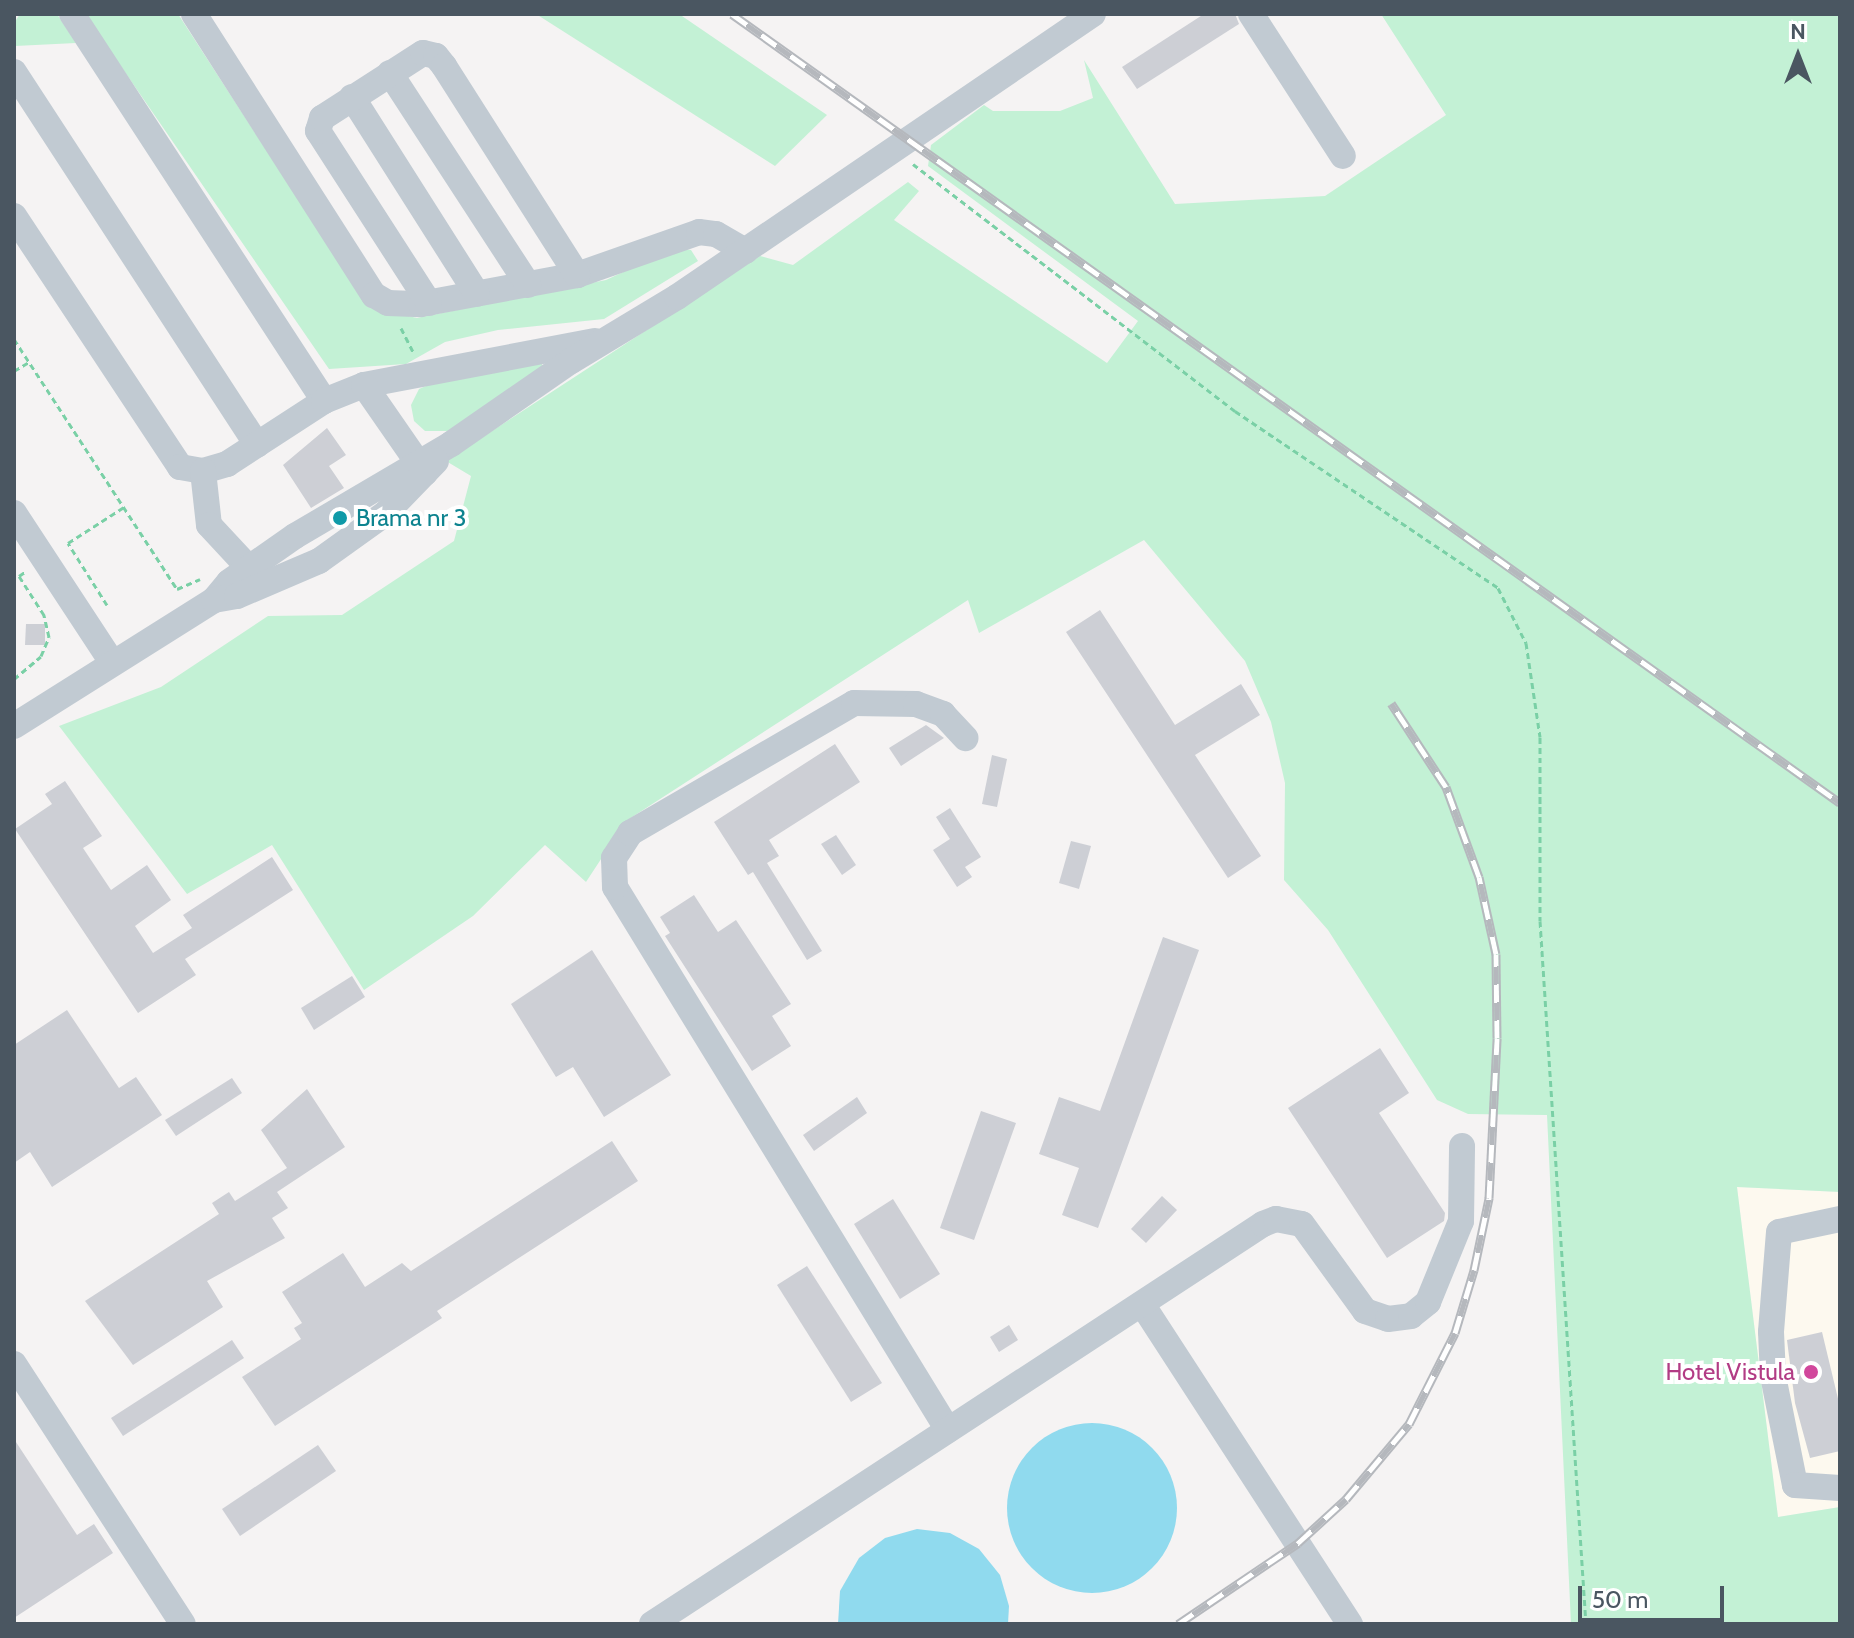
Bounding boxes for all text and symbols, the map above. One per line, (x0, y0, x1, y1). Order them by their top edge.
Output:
north arrow (1758, 16, 1838, 96)
text: N (1790, 18, 1806, 45)
place label: Brama nr 3 (356, 504, 466, 532)
marker: Brama nr 3 (331, 509, 349, 527)
place label: Hotel Vistula (1665, 1358, 1795, 1386)
marker: Hotel Vistula (1802, 1363, 1820, 1381)
scale bar (1582, 1570, 1728, 1620)
text: 50 m (1592, 1585, 1648, 1614)

